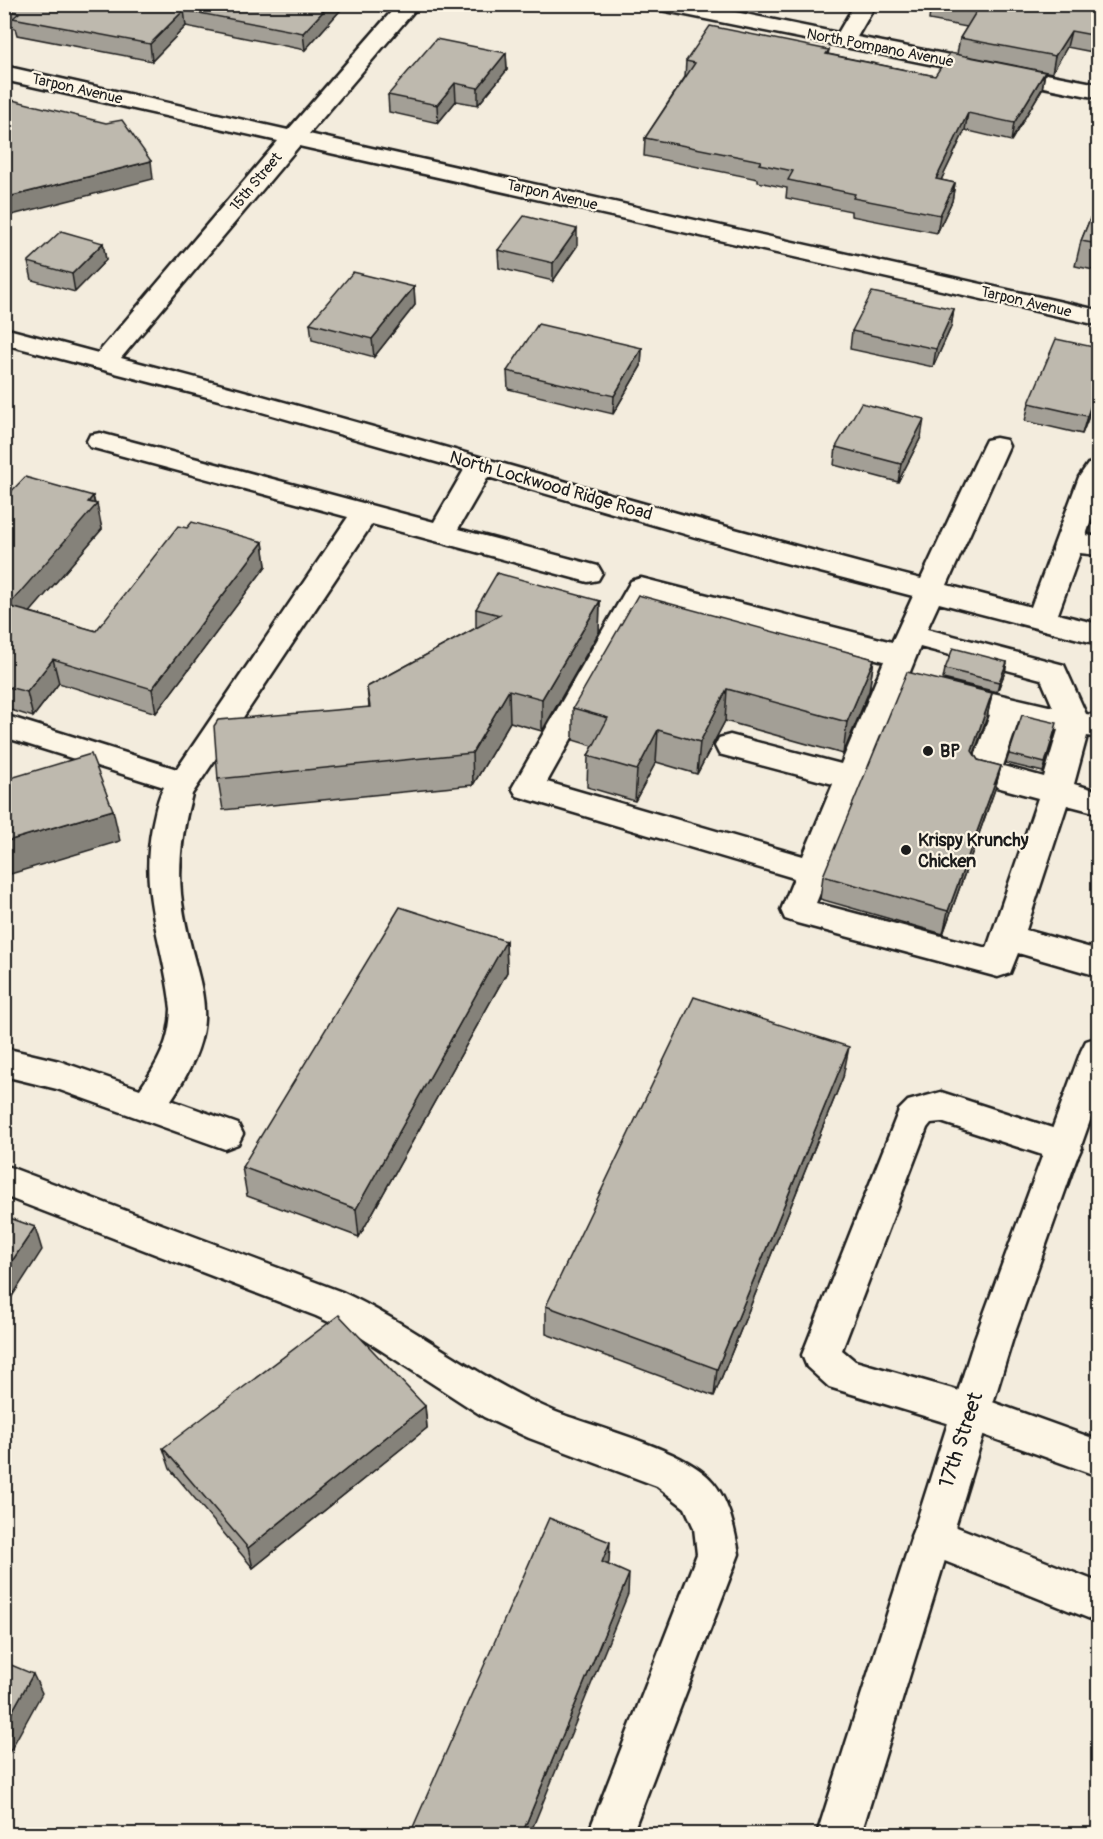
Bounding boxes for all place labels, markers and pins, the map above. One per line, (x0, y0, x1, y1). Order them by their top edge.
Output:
place label: BP (940, 740, 960, 763)
marker: BP (921, 744, 935, 758)
place label: Krispy Krunchy Chicken (918, 829, 1029, 873)
marker: Krispy Krunchy Chicken (899, 843, 913, 857)

